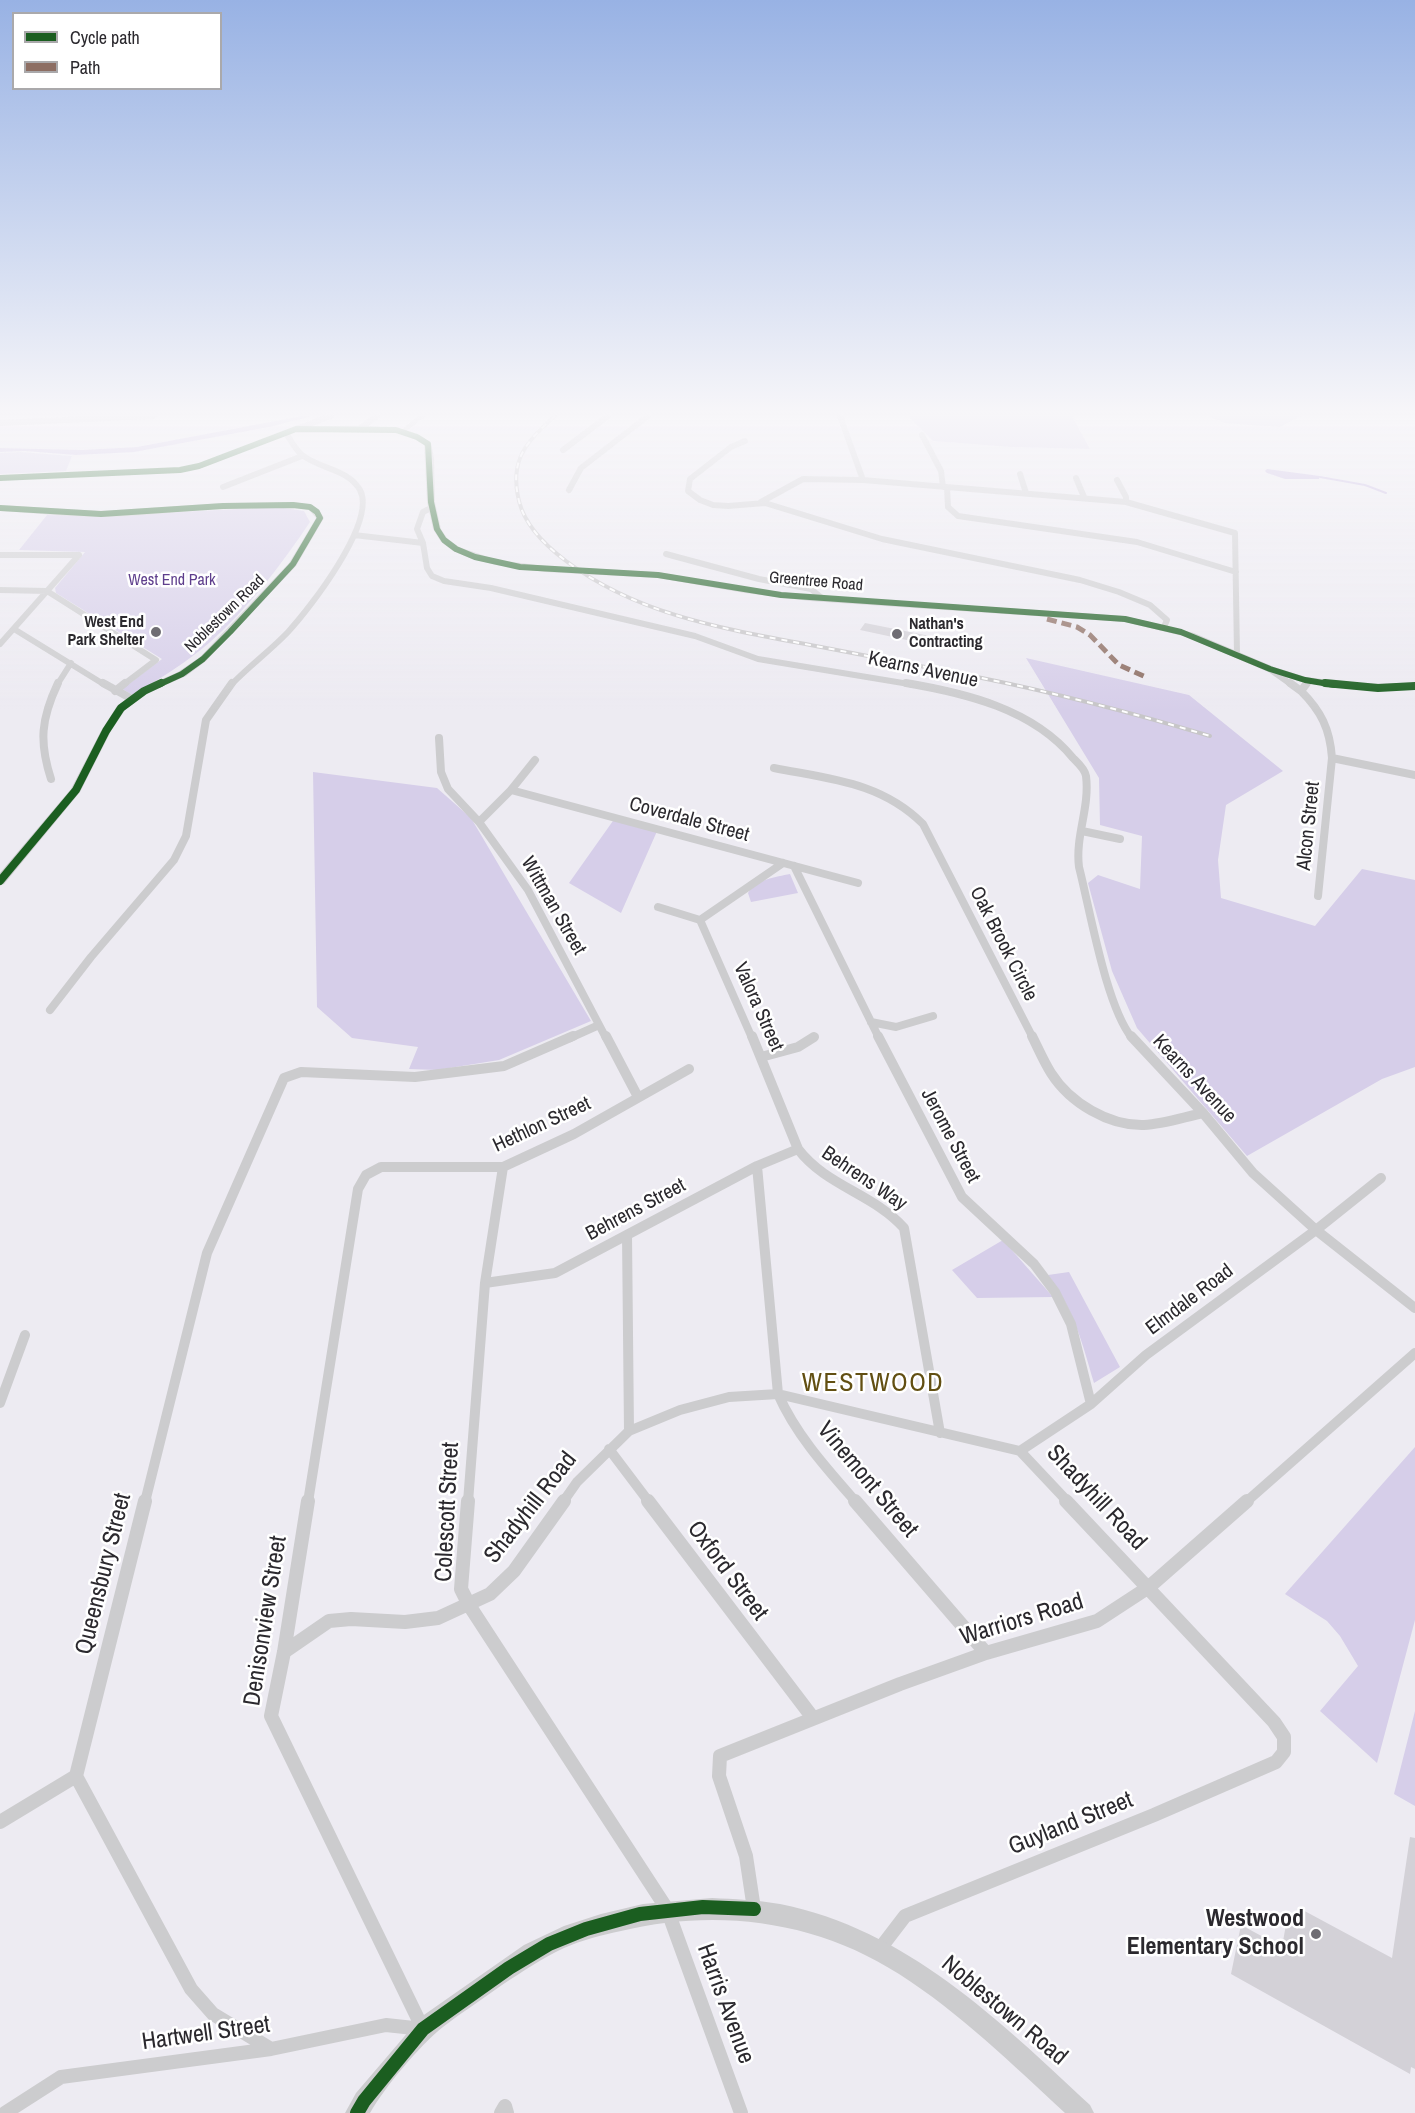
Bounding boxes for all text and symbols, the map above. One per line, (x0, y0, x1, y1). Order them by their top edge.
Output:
legend (12, 12, 222, 90)
text: Cycle path (70, 25, 140, 50)
text: Path (70, 55, 100, 80)
street label: Greentree Road (768, 568, 864, 596)
park label: West End Park (128, 571, 216, 591)
street label: Noblestown Road (181, 571, 269, 657)
place label: West End Park Shelter (67, 613, 144, 651)
place label: Nathan's Contracting (909, 615, 983, 653)
marker: West End Park Shelter (149, 625, 163, 639)
marker: Nathan's Contracting (890, 627, 904, 641)
street label: Kearns Avenue (866, 647, 980, 693)
street label: Alcon Street (1292, 780, 1326, 872)
street label: Coverdale Street (626, 792, 752, 848)
street label: Wittman Street (515, 853, 591, 959)
street label: Oak Brook Circle (964, 883, 1042, 1005)
street label: Valora Street (728, 959, 788, 1055)
street label: Kearns Avenue (1147, 1030, 1241, 1128)
street label: Jerome Street (915, 1085, 985, 1187)
street label: Hethlon Street (489, 1092, 595, 1158)
street label: Behrens Way (817, 1142, 911, 1216)
street label: Behrens Street (582, 1174, 690, 1246)
street label: Elmdale Road (1142, 1259, 1238, 1341)
district label: WESTWOOD (802, 1368, 944, 1400)
street label: Vinemont Street (810, 1416, 924, 1544)
street label: Shadyhill Road (1040, 1439, 1152, 1557)
street label: Colescott Street (430, 1441, 466, 1583)
street label: Shadyhill Road (479, 1447, 583, 1569)
street label: Queensbury Street (70, 1490, 138, 1658)
street label: Oxford Street (680, 1516, 774, 1626)
street label: Denisonview Street (238, 1534, 294, 1708)
street label: Warriors Road (957, 1588, 1087, 1652)
street label: Guyland Street (1005, 1786, 1137, 1862)
place label: Westwood Elementary School (1127, 1906, 1304, 1962)
marker: Westwood Elementary School (1309, 1927, 1323, 1941)
street label: Harris Avenue (690, 1940, 760, 2068)
street label: Noblestown Road (935, 1950, 1073, 2072)
street label: Hartwell Street (140, 2011, 272, 2057)

